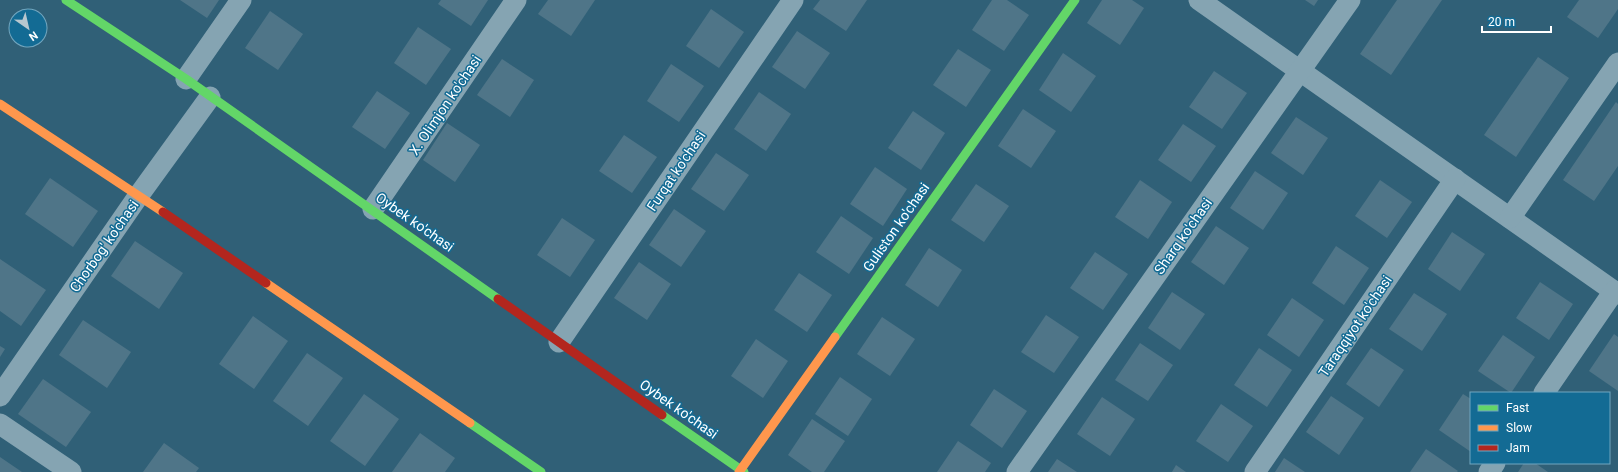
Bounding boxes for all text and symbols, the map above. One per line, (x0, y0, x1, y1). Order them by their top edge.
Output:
north arrow (8, 8, 48, 48)
scale bar (1482, 8, 1551, 34)
text: 20 m (1488, 15, 1515, 29)
text: N (26, 28, 40, 44)
street label: X. Olimjon ko'chasi (406, 52, 484, 158)
street label: Furqat ko'chasi (643, 128, 709, 214)
street label: Guliston ko'chasi (860, 180, 932, 274)
street label: Oybek ko'chasi (373, 189, 457, 255)
street label: Sharq ko'chasi (1151, 195, 1215, 277)
street label: Chorbog' ko'chasi (66, 197, 142, 295)
street label: Taraqqiyot ko'chasi (1315, 272, 1395, 380)
street label: Oybek ko'chasi (637, 376, 721, 442)
legend (1470, 392, 1610, 464)
text: Fast (1506, 401, 1529, 415)
text: Slow (1506, 421, 1532, 435)
text: Jam (1506, 441, 1530, 455)

